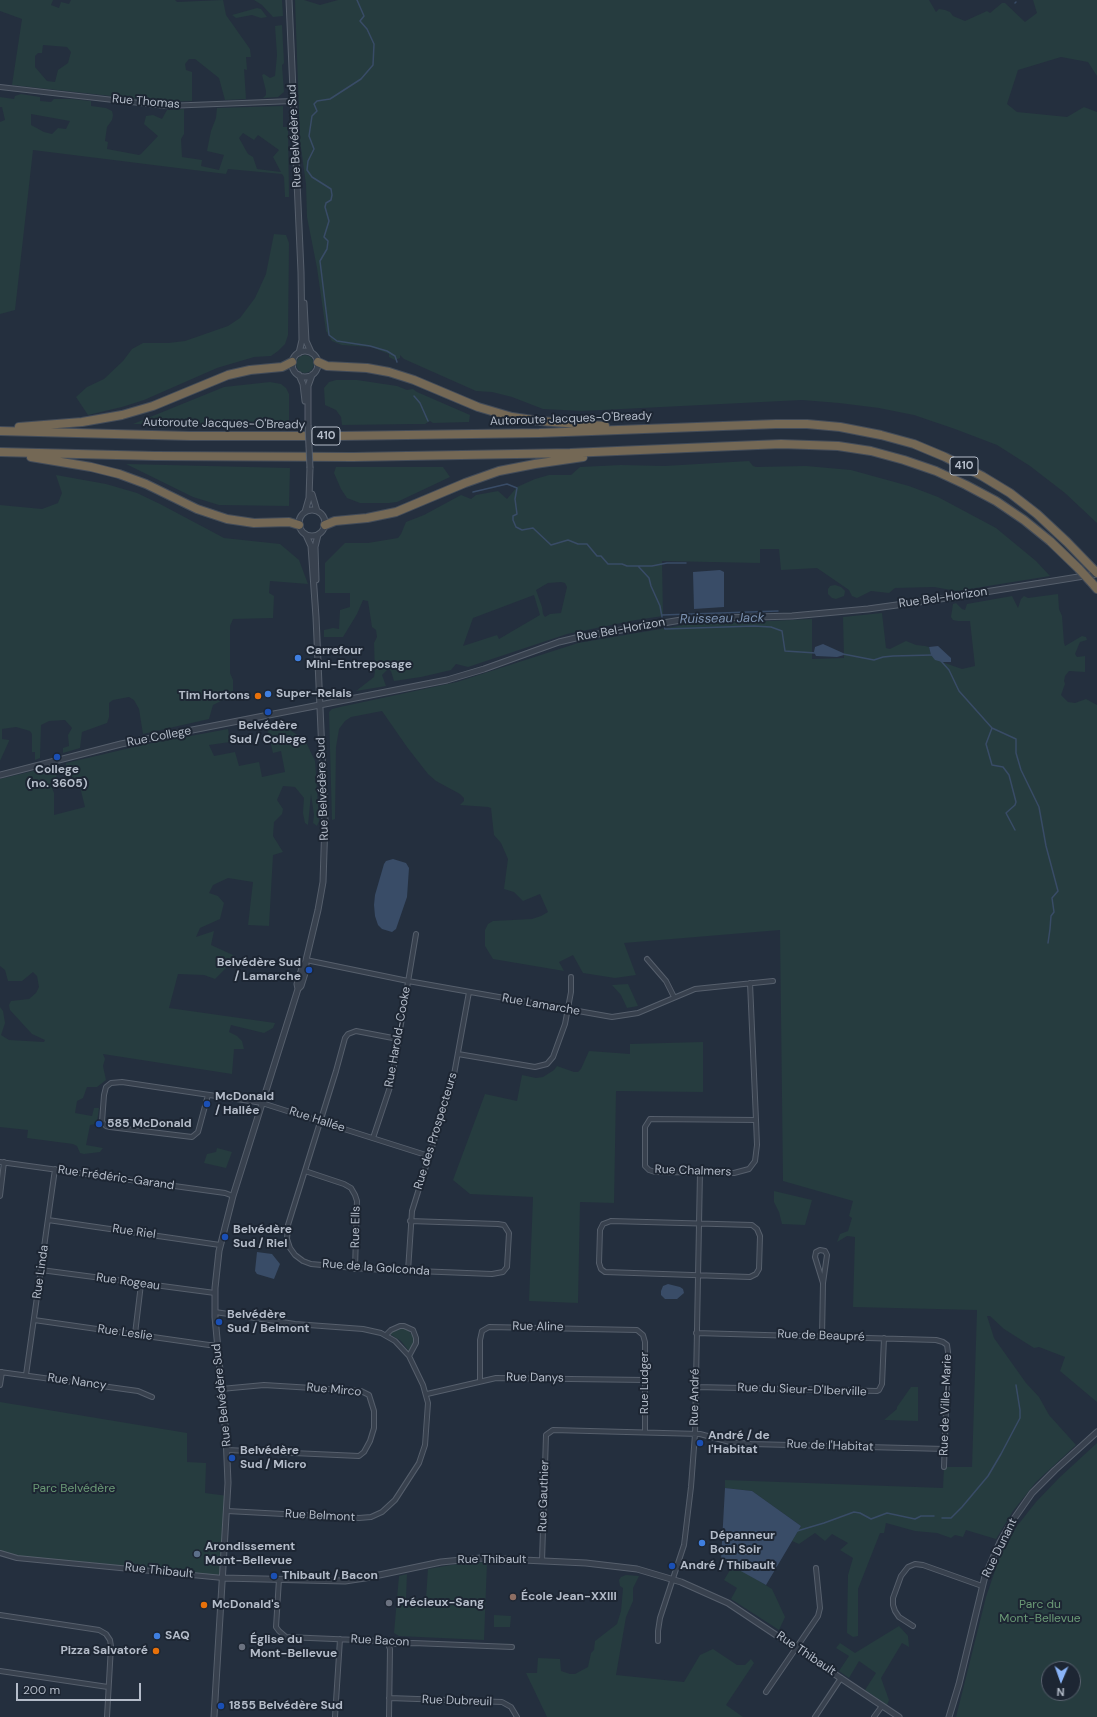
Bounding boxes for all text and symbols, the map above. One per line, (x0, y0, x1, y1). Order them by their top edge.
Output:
street label: Rue Belvédère Sud (285, 84, 305, 188)
street label: Rue Thomas (111, 92, 181, 112)
street label: Autoroute Jacques-O'Bready (490, 409, 652, 429)
street label: Autoroute Jacques-O'Bready (143, 415, 305, 433)
road number: 410 (312, 427, 340, 445)
road number: 410 (950, 457, 978, 475)
street label: Rue Bel-Horizon (898, 585, 988, 611)
water label: Ruisseau Jack (680, 610, 764, 628)
street label: Rue Bel-Horizon (576, 615, 666, 645)
place label: Carrefour Mini-Entreposage (306, 644, 412, 672)
marker: Carrefour Mini-Entreposage (293, 653, 303, 663)
place label: Super-Relais (276, 687, 352, 701)
place label: Tim Hortons (178, 689, 250, 703)
marker: Super-Relais (263, 689, 273, 699)
marker: Tim Hortons (253, 691, 263, 701)
marker: Belvédère Sud / College (263, 707, 273, 717)
place label: Belvédère Sud / College (229, 719, 307, 747)
street label: Rue College (126, 724, 192, 750)
street label: Rue Belvédère Sud (314, 737, 332, 841)
marker: College (no. 3605) (52, 752, 62, 762)
place label: College (no. 3605) (26, 763, 88, 791)
place label: Belvédère Sud / Lamarche (217, 956, 301, 984)
marker: Belvédère Sud / Lamarche (304, 965, 314, 975)
street label: Rue Harold-Cooke (382, 986, 414, 1088)
street label: Rue Lamarche (501, 991, 581, 1019)
street label: Rue des Prospecteurs (411, 1071, 461, 1191)
place label: McDonald / Hallée (215, 1090, 274, 1118)
marker: McDonald / Hallée (202, 1099, 212, 1109)
street label: Rue Hallée (287, 1104, 347, 1136)
place label: 585 McDonald (107, 1117, 192, 1131)
marker: 585 McDonald (94, 1119, 104, 1129)
street label: Rue Chalmers (654, 1162, 732, 1180)
street label: Rue Frédéric-Garand (57, 1163, 175, 1193)
street label: Rue Ells (348, 1206, 364, 1248)
street label: Rue Riel (111, 1222, 157, 1242)
place label: Belvédère Sud / Riel (233, 1223, 292, 1251)
marker: Belvédère Sud / Riel (220, 1232, 230, 1242)
street label: Rue Linda (30, 1244, 52, 1300)
street label: Rue de la Golconda (322, 1257, 430, 1279)
street label: Rue Rogeau (95, 1270, 161, 1294)
place label: Belvédère Sud / Belmont (227, 1308, 310, 1336)
marker: Belvédère Sud / Belmont (214, 1317, 224, 1327)
street label: Rue Aline (512, 1319, 564, 1335)
street label: Rue Leslie (97, 1322, 153, 1344)
street label: Rue de Beaupré (777, 1327, 865, 1345)
street label: Rue Belvédère Sud (209, 1343, 235, 1447)
street label: Rue Ludger (638, 1352, 652, 1414)
street label: Rue de Ville-Marie (937, 1354, 955, 1456)
street label: Rue André (687, 1368, 703, 1426)
street label: Rue Danys (506, 1370, 564, 1386)
street label: Rue Nancy (47, 1371, 107, 1393)
street label: Rue Mirco (306, 1380, 362, 1400)
street label: Rue du Sieur-D'Iberville (737, 1381, 867, 1399)
place label: André / de l'Habitat (708, 1429, 770, 1457)
street label: Rue de l'Habitat (786, 1437, 874, 1455)
marker: André / de l'Habitat (695, 1438, 705, 1448)
place label: Belvédère Sud / Micro (240, 1444, 307, 1472)
marker: Belvédère Sud / Micro (227, 1453, 237, 1463)
street label: Rue Gauthier (536, 1460, 552, 1532)
park label: Parc Belvédère (33, 1482, 115, 1496)
street label: Rue Belmont (285, 1507, 355, 1525)
street label: Rue Dunant (979, 1516, 1021, 1580)
place label: Dépanneur Boni Soir (710, 1529, 775, 1557)
marker: Dépanneur Boni Soir (697, 1538, 707, 1548)
place label: Arondissement Mont-Bellevue (205, 1540, 295, 1568)
marker: Arondissement Mont-Bellevue (192, 1549, 202, 1559)
street label: Rue Thibault (458, 1553, 526, 1567)
place label: André / Thibault (680, 1559, 775, 1573)
street label: Rue Thibault (124, 1560, 194, 1582)
marker: André / Thibault (667, 1561, 677, 1571)
place label: Thibault / Bacon (282, 1569, 378, 1583)
marker: Thibault / Bacon (269, 1571, 279, 1581)
place label: École Jean-XXIII (521, 1590, 617, 1604)
marker: École Jean-XXIII (508, 1592, 518, 1602)
place label: Précieux-Sang (397, 1596, 484, 1610)
place label: McDonald's (212, 1598, 280, 1612)
marker: Précieux-Sang (384, 1598, 394, 1608)
park label: Parc du Mont-Bellevue (999, 1598, 1081, 1626)
marker: McDonald's (199, 1600, 209, 1610)
place label: SAQ (165, 1629, 190, 1643)
street label: Rue Thibault (773, 1629, 839, 1679)
marker: SAQ (152, 1631, 162, 1641)
street label: Rue Bacon (350, 1632, 410, 1650)
place label: Église du Mont-Bellevue (250, 1633, 337, 1661)
marker: Église du Mont-Bellevue (237, 1642, 247, 1652)
place label: Pizza Salvatoré (60, 1644, 148, 1658)
marker: Pizza Salvatoré (151, 1646, 161, 1656)
north arrow (1041, 1661, 1081, 1701)
scale bar (18, 1675, 143, 1701)
text: 200 m (23, 1682, 60, 1698)
text: N (1056, 1685, 1065, 1699)
street label: Rue Dubreuil (422, 1693, 492, 1709)
place label: 1855 Belvédère Sud (229, 1699, 343, 1713)
marker: 1855 Belvédère Sud (216, 1701, 226, 1711)

